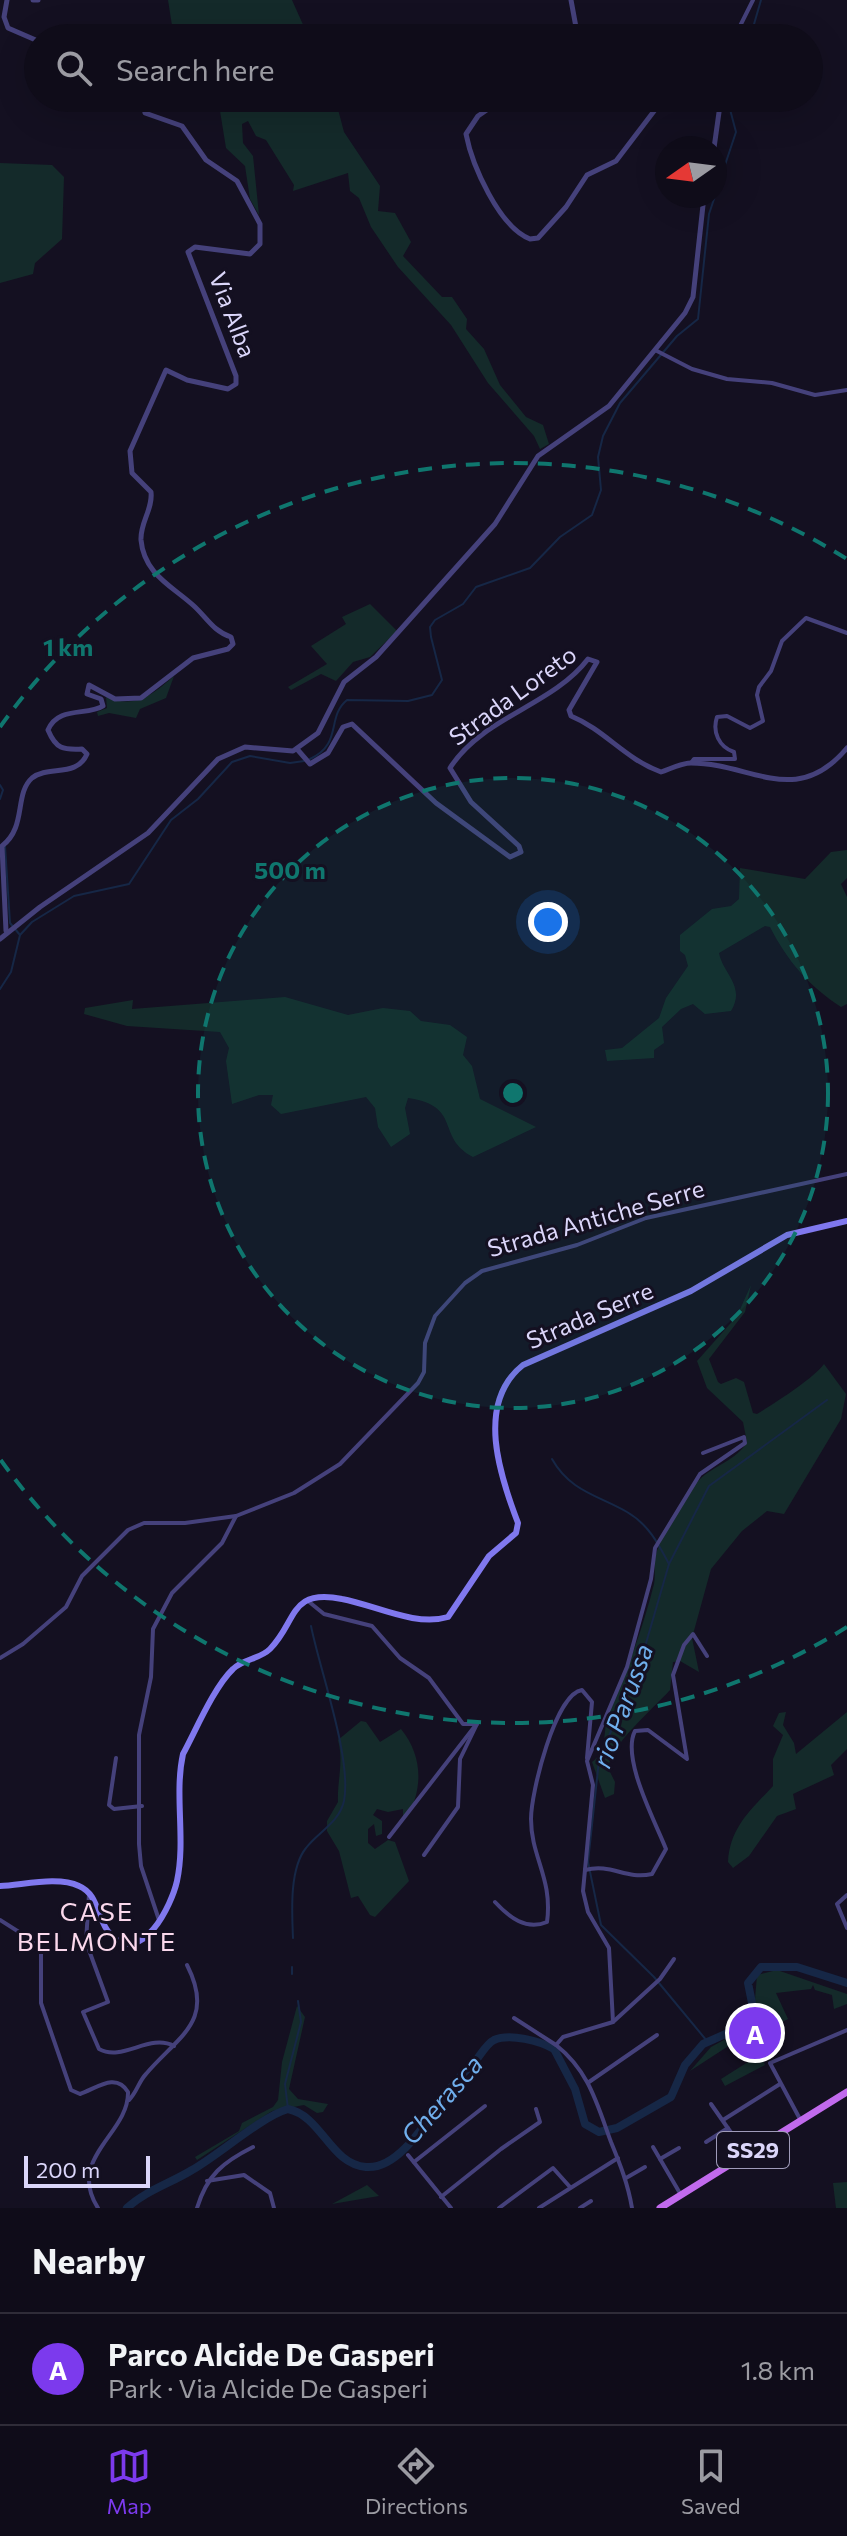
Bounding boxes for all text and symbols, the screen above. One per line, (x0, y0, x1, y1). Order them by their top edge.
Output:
search box (24, 24, 823, 112)
icon: search (52, 46, 96, 90)
text: Search here (116, 50, 275, 87)
north arrow (655, 136, 727, 208)
street label: Via Alba (204, 268, 263, 361)
text: 1 km (43, 632, 93, 661)
street label: Strada Loreto (443, 639, 581, 751)
text: 500 m (254, 855, 326, 884)
your location (528, 902, 568, 942)
centre of rings (499, 1079, 527, 1107)
street label: Strada Antiche Serre (484, 1173, 707, 1262)
street label: Strada Serre (522, 1275, 657, 1354)
water label: rio Parussa (585, 1639, 658, 1772)
district label: CASE BELMONTE (17, 1895, 177, 1956)
pin: A (729, 2003, 781, 2063)
water label: Cherasca (394, 2048, 488, 2150)
road number: SS29 (717, 2132, 789, 2168)
scale bar (24, 2152, 150, 2188)
text: 200 m (36, 2156, 100, 2183)
text: Nearby (32, 2239, 146, 2281)
text: Parco Alcide De Gasperi (108, 2335, 435, 2372)
text: A (49, 2354, 67, 2385)
text: 1.8 km (741, 2354, 815, 2385)
text: Park · Via Alcide De Gasperi (108, 2372, 428, 2403)
tab: Map (107, 2444, 152, 2519)
tab: Directions (365, 2444, 468, 2519)
tab: Saved (681, 2444, 740, 2519)

